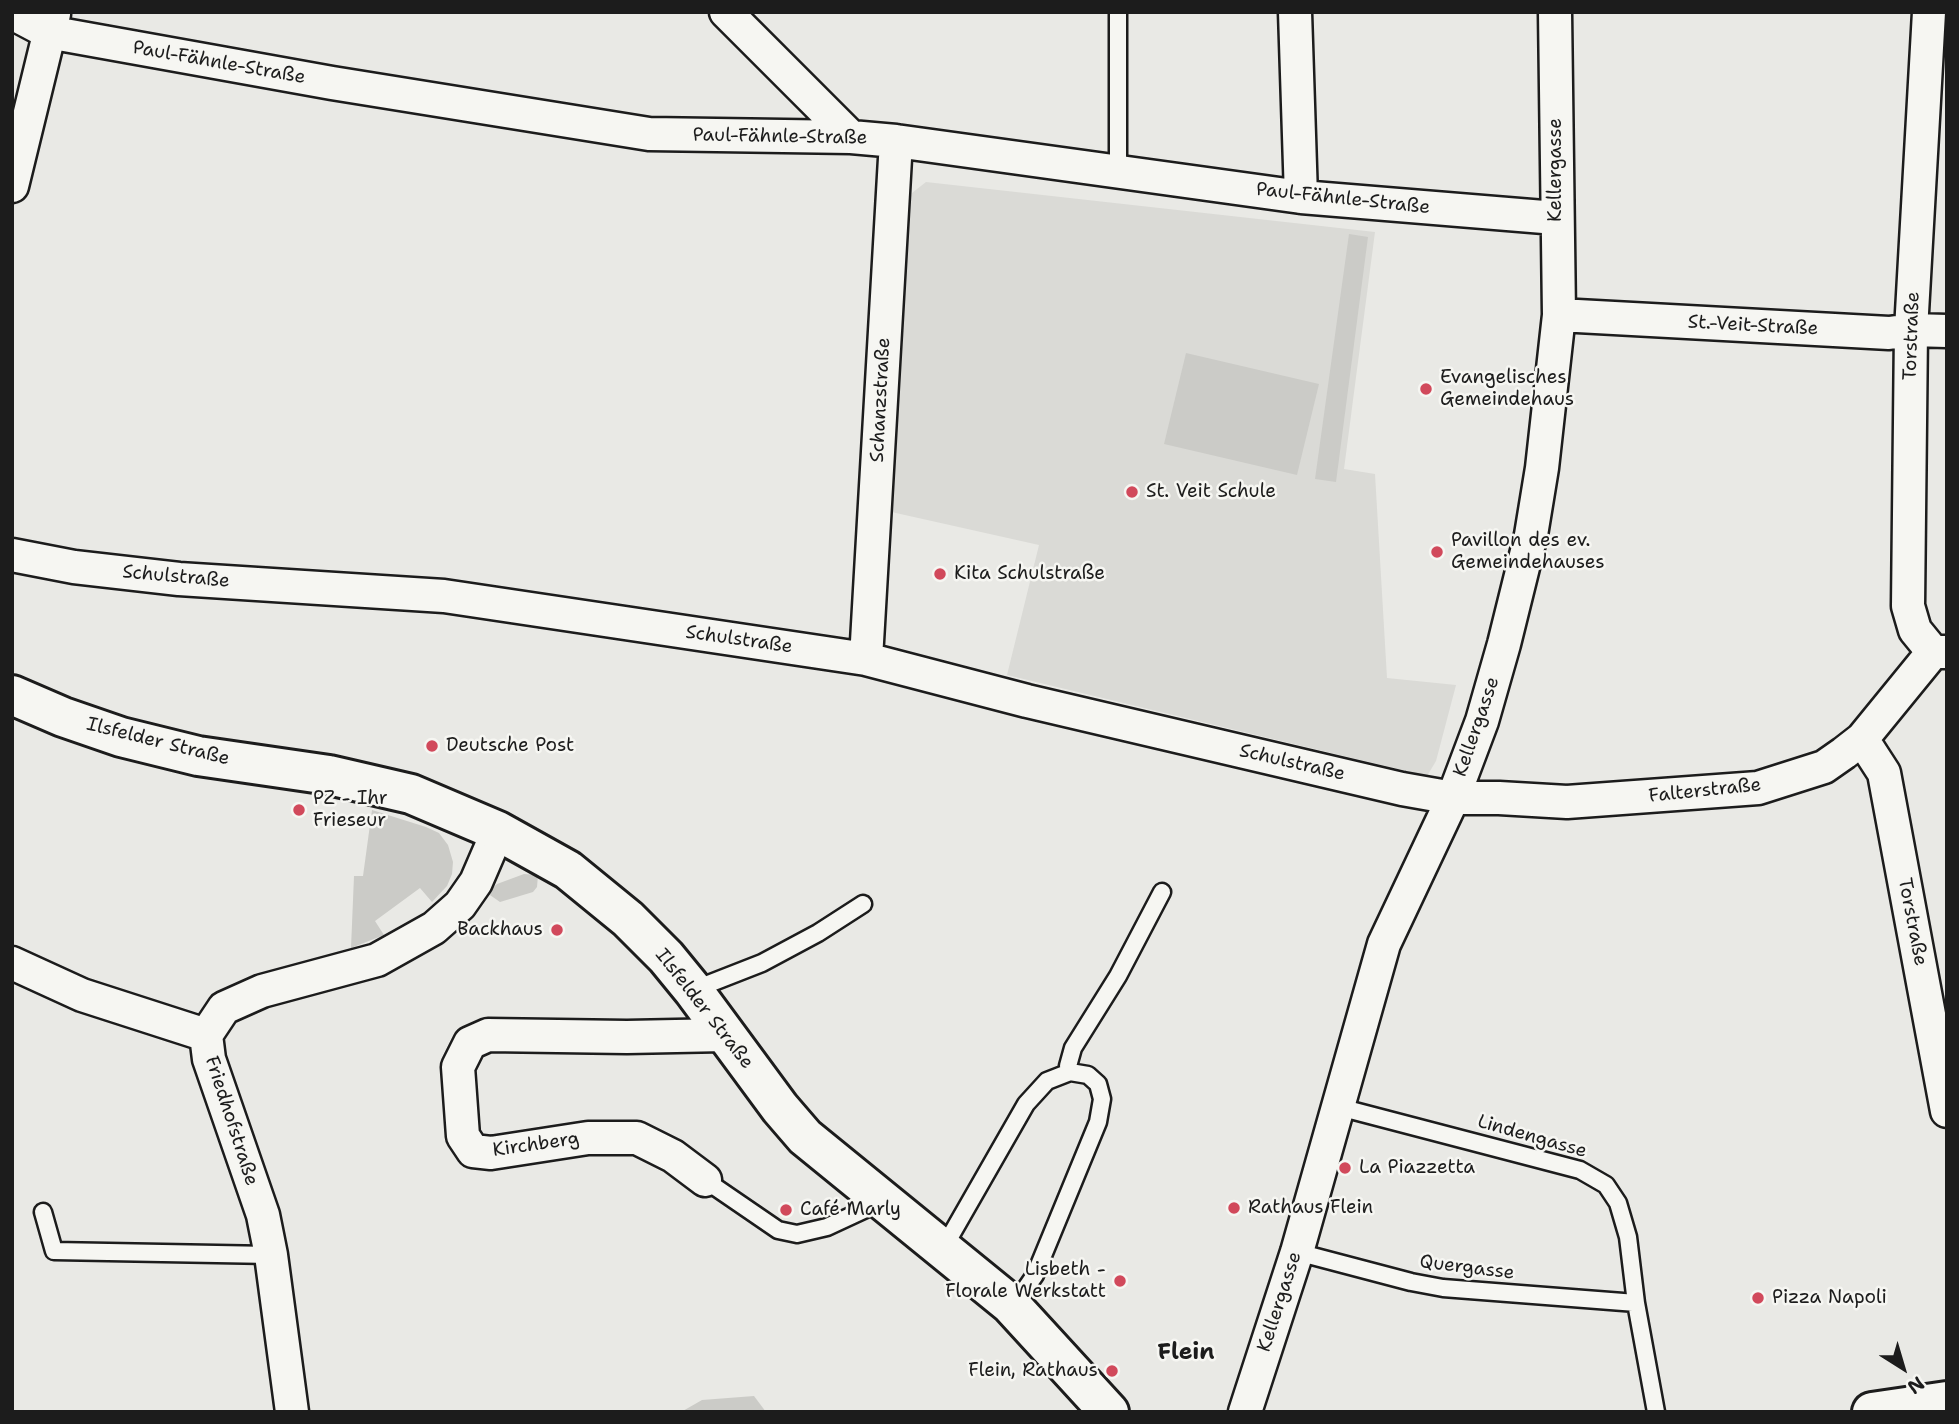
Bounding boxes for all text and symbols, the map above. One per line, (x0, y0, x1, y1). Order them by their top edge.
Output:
street label: Paul-Fähnle-Straße (131, 37, 307, 89)
street label: Kellergasse (1545, 118, 1567, 222)
street label: Paul-Fähnle-Straße (692, 124, 868, 150)
street label: Paul-Fähnle-Straße (1255, 179, 1431, 219)
street label: Torstraße (1899, 291, 1925, 381)
street label: St.-Veit-Straße (1687, 311, 1819, 341)
street label: Schanzstraße (866, 337, 896, 463)
place label: Evangelisches Gemeindehaus (1440, 367, 1574, 411)
marker: Evangelisches Gemeindehaus (1418, 381, 1434, 397)
place label: St. Veit Schule (1146, 481, 1276, 503)
marker: St. Veit Schule (1124, 484, 1140, 500)
place label: Pavillon des ev. Gemeindehauses (1451, 530, 1605, 574)
marker: Pavillon des ev. Gemeindehauses (1429, 544, 1445, 560)
street label: Schulstraße (121, 561, 231, 593)
place label: Kita Schulstraße (954, 563, 1105, 585)
marker: Kita Schulstraße (932, 566, 948, 582)
street label: Schulstraße (684, 621, 794, 659)
street label: Kellergasse (1449, 674, 1505, 780)
street label: Ilsfelder Straße (84, 713, 232, 771)
place label: Deutsche Post (446, 735, 574, 757)
marker: Deutsche Post (424, 738, 440, 754)
street label: Schulstraße (1237, 740, 1347, 786)
street label: Falterstraße (1648, 774, 1762, 808)
place label: PZ - Ihr Frieseur (313, 788, 388, 832)
marker: PZ - Ihr Frieseur (291, 802, 307, 818)
street label: Torstraße (1892, 876, 1932, 968)
place label: Backhaus (457, 919, 543, 941)
marker: Backhaus (549, 922, 565, 938)
street label: Ilsfelder Straße (650, 944, 758, 1074)
street label: Friedhofstraße (199, 1053, 263, 1189)
street label: Lindengasse (1475, 1110, 1589, 1164)
street label: Kirchberg (491, 1128, 581, 1162)
place label: La Piazzetta (1359, 1157, 1475, 1179)
marker: La Piazzetta (1337, 1160, 1353, 1176)
place label: Rathaus Flein (1248, 1197, 1373, 1219)
place label: Café Marly (800, 1199, 901, 1221)
marker: Rathaus Flein (1226, 1200, 1242, 1216)
marker: Café Marly (778, 1202, 794, 1218)
street label: Kellergasse (1253, 1249, 1307, 1355)
street label: Quergasse (1418, 1251, 1516, 1285)
place label: Lisbeth - Florale Werkstatt (945, 1259, 1106, 1303)
marker: Lisbeth - Florale Werkstatt (1112, 1273, 1128, 1289)
place label: Pizza Napoli (1772, 1287, 1887, 1309)
marker: Pizza Napoli (1750, 1290, 1766, 1306)
north arrow (1868, 1333, 1938, 1403)
district label: Flein (1158, 1339, 1214, 1367)
place label: Flein, Rathaus (968, 1360, 1098, 1382)
marker: Flein, Rathaus (1104, 1363, 1120, 1379)
text: N (1902, 1371, 1929, 1400)

